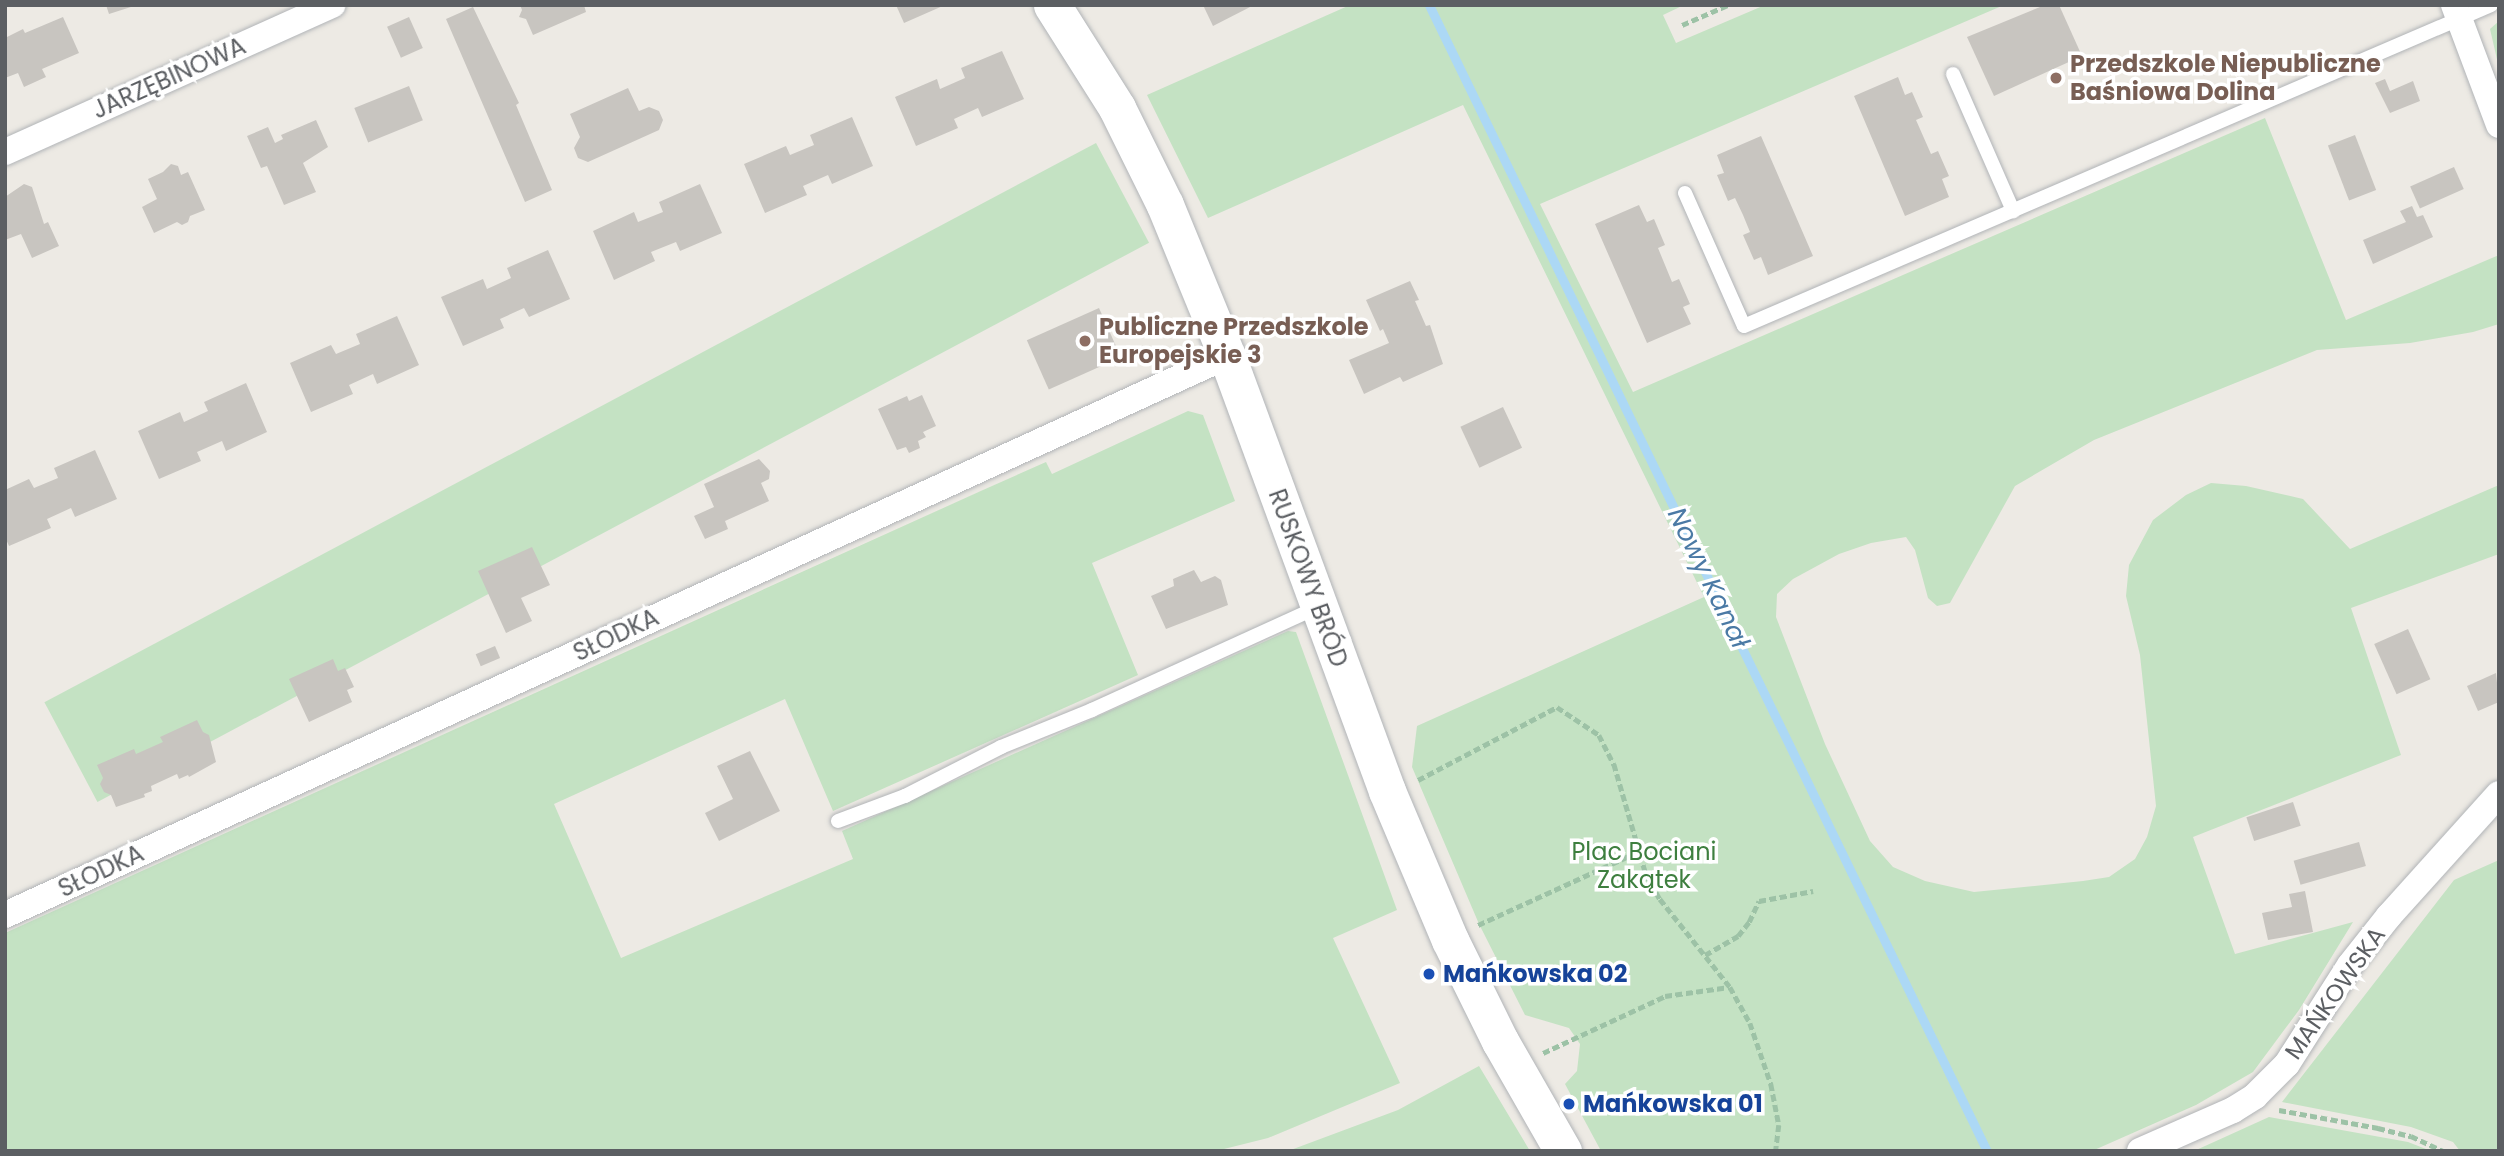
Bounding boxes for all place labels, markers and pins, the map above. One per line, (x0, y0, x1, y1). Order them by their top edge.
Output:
place label: Przedszkole Niepubliczne Baśniowa Dolina (2070, 50, 2381, 106)
marker: Przedszkole Niepubliczne Baśniowa Dolina (2048, 70, 2064, 86)
place label: Publiczne Przedszkole Europejskie 3 (1099, 313, 1369, 369)
marker: Publiczne Przedszkole Europejskie 3 (1077, 333, 1093, 349)
place label: Mańkowska 02 (1443, 960, 1627, 988)
marker: Mańkowska 02 (1421, 966, 1437, 982)
place label: Mańkowska 01 (1583, 1090, 1763, 1118)
marker: Mańkowska 01 (1561, 1096, 1577, 1112)

